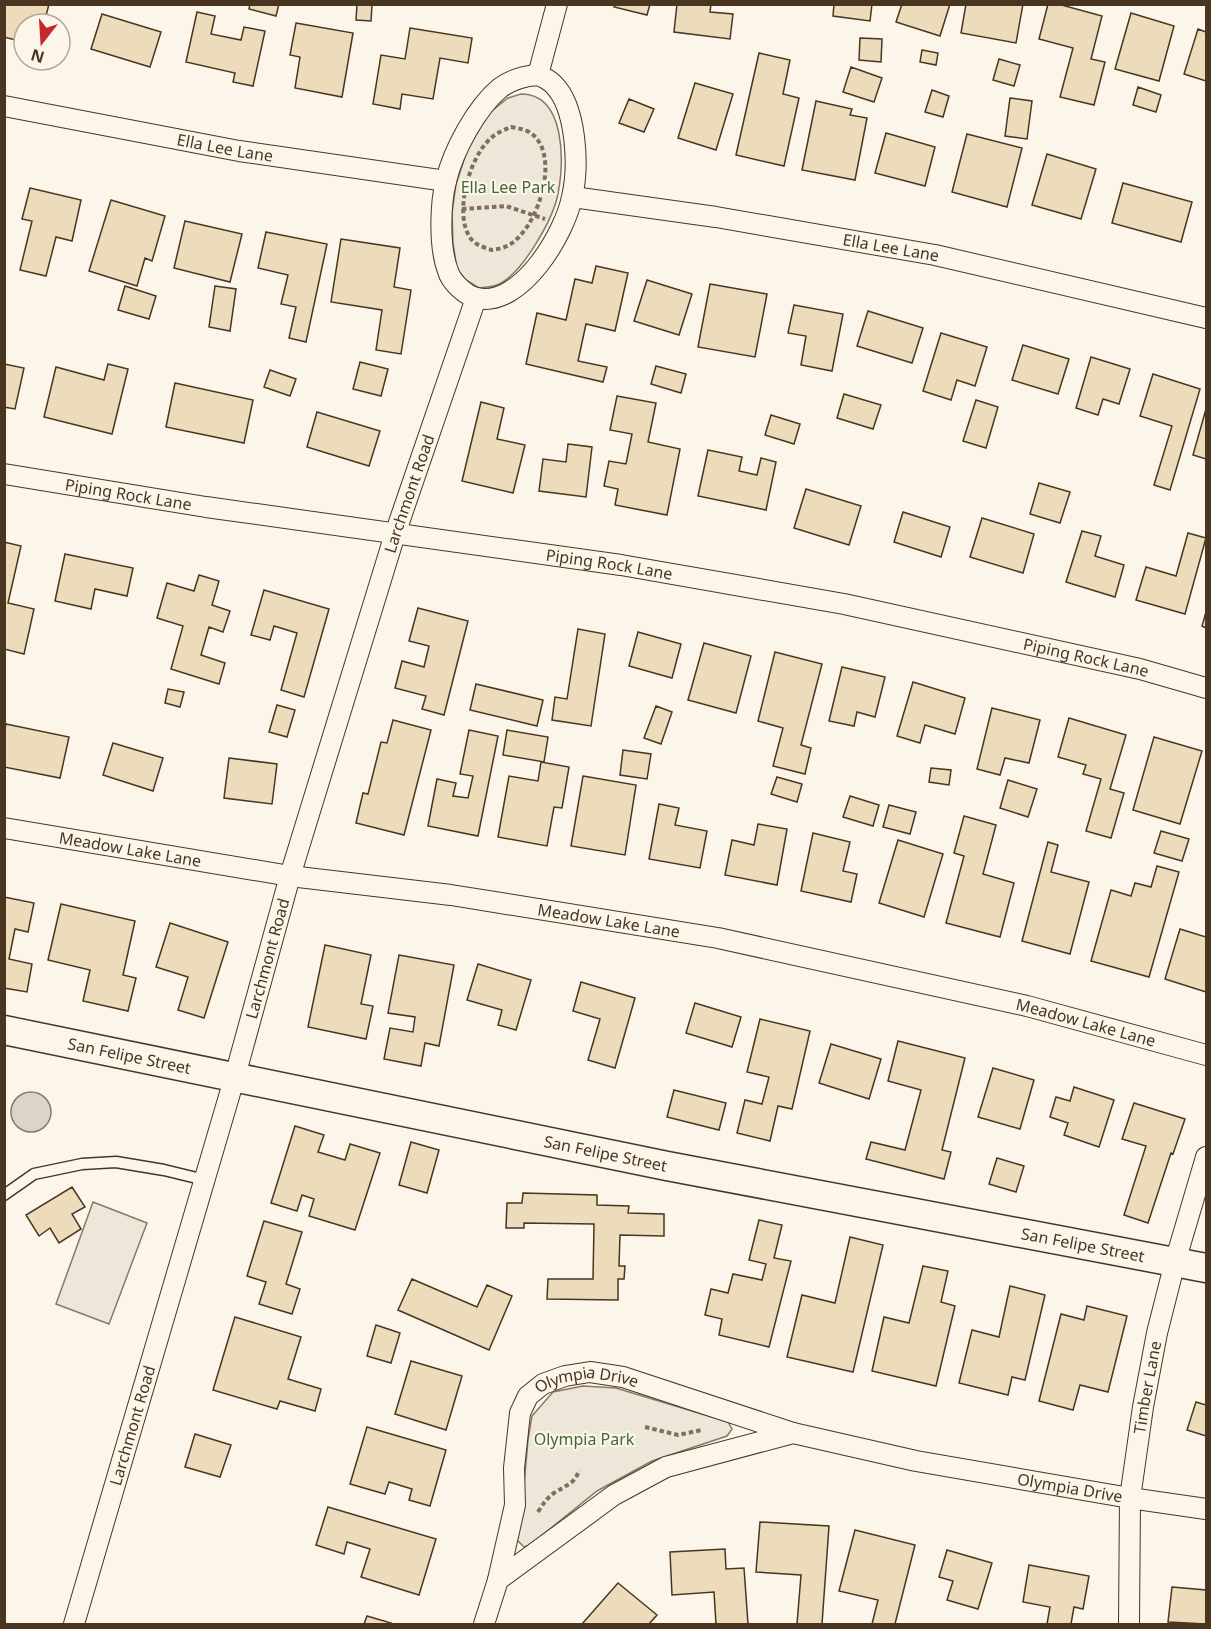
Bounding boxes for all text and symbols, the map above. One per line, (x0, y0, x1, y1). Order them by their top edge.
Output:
north arrow (12, 12, 72, 72)
text: N (28, 44, 47, 69)
street label: Ella Lee Lane (175, 128, 275, 167)
park label: Ella Lee Park (461, 176, 556, 198)
street label: Ella Lee Lane (841, 228, 941, 267)
street label: Larchmont Road (379, 431, 439, 556)
street label: Piping Rock Lane (63, 473, 193, 515)
street label: Piping Rock Lane (544, 544, 674, 585)
street label: Piping Rock Lane (1021, 633, 1152, 682)
street label: Meadow Lake Lane (57, 826, 203, 872)
street label: Larchmont Road (240, 896, 294, 1021)
street label: Meadow Lake Lane (536, 898, 682, 943)
street label: Meadow Lake Lane (1014, 993, 1158, 1052)
street label: San Felipe Street (66, 1032, 193, 1079)
street label: San Felipe Street (542, 1130, 669, 1177)
street label: San Felipe Street (1019, 1222, 1147, 1267)
street label: Timber Lane (1128, 1339, 1166, 1435)
street label: Olympia Drive (529, 1361, 642, 1398)
street label: Larchmont Road (104, 1363, 160, 1488)
park label: Olympia Park (534, 1428, 635, 1450)
street label: Olympia Drive (1016, 1468, 1124, 1508)

